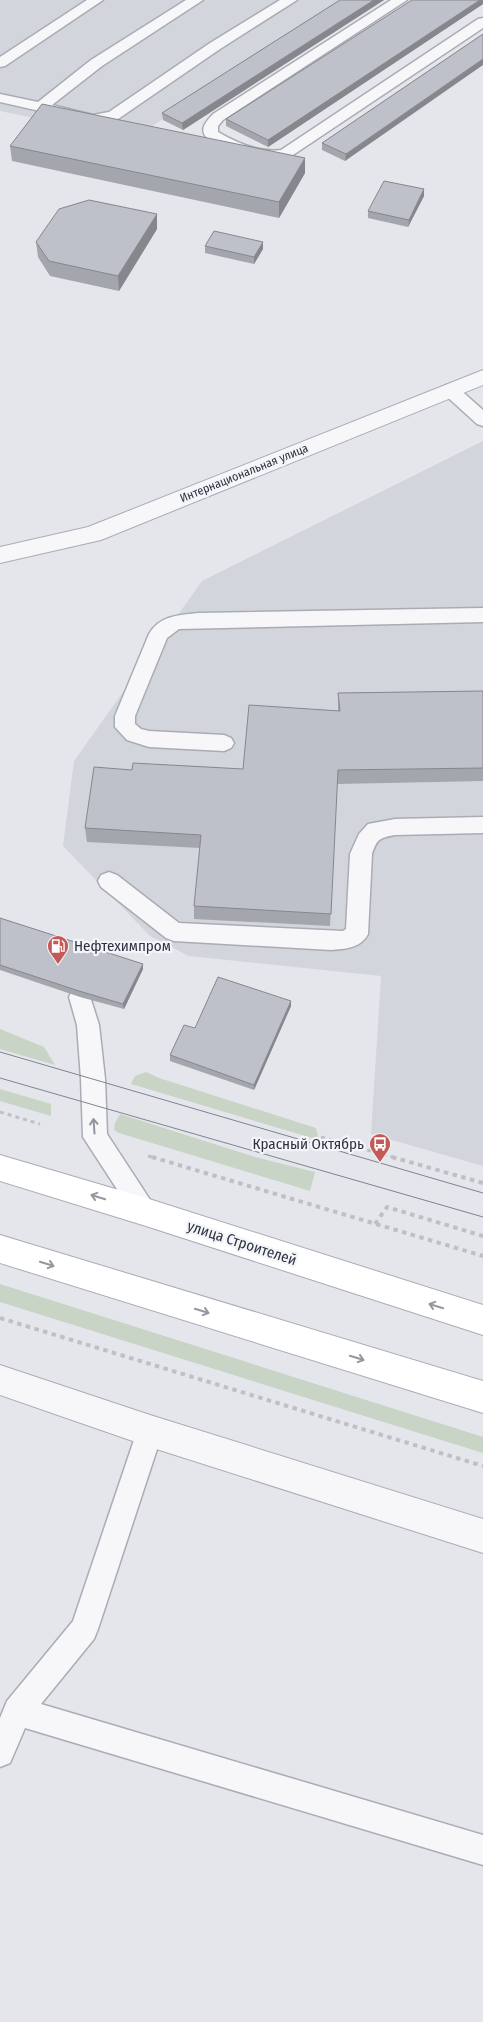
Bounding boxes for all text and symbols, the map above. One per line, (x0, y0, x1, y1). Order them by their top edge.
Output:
street label: Интернациональная улица (178, 441, 310, 505)
fuel station icon: Нефтехимпром (46, 934, 70, 965)
place label: Нефтехимпром (74, 937, 171, 955)
one-way arrow (90, 1118, 99, 1134)
bus stop icon: Красный Октябрь (368, 1132, 392, 1163)
place label: Красный Октябрь (252, 1135, 364, 1153)
one-way arrow (91, 1192, 107, 1202)
street label: улица Строителей (185, 1217, 299, 1269)
one-way arrow (38, 1259, 54, 1269)
one-way arrow (429, 1300, 445, 1310)
one-way arrow (194, 1307, 210, 1317)
one-way arrow (349, 1354, 365, 1364)

